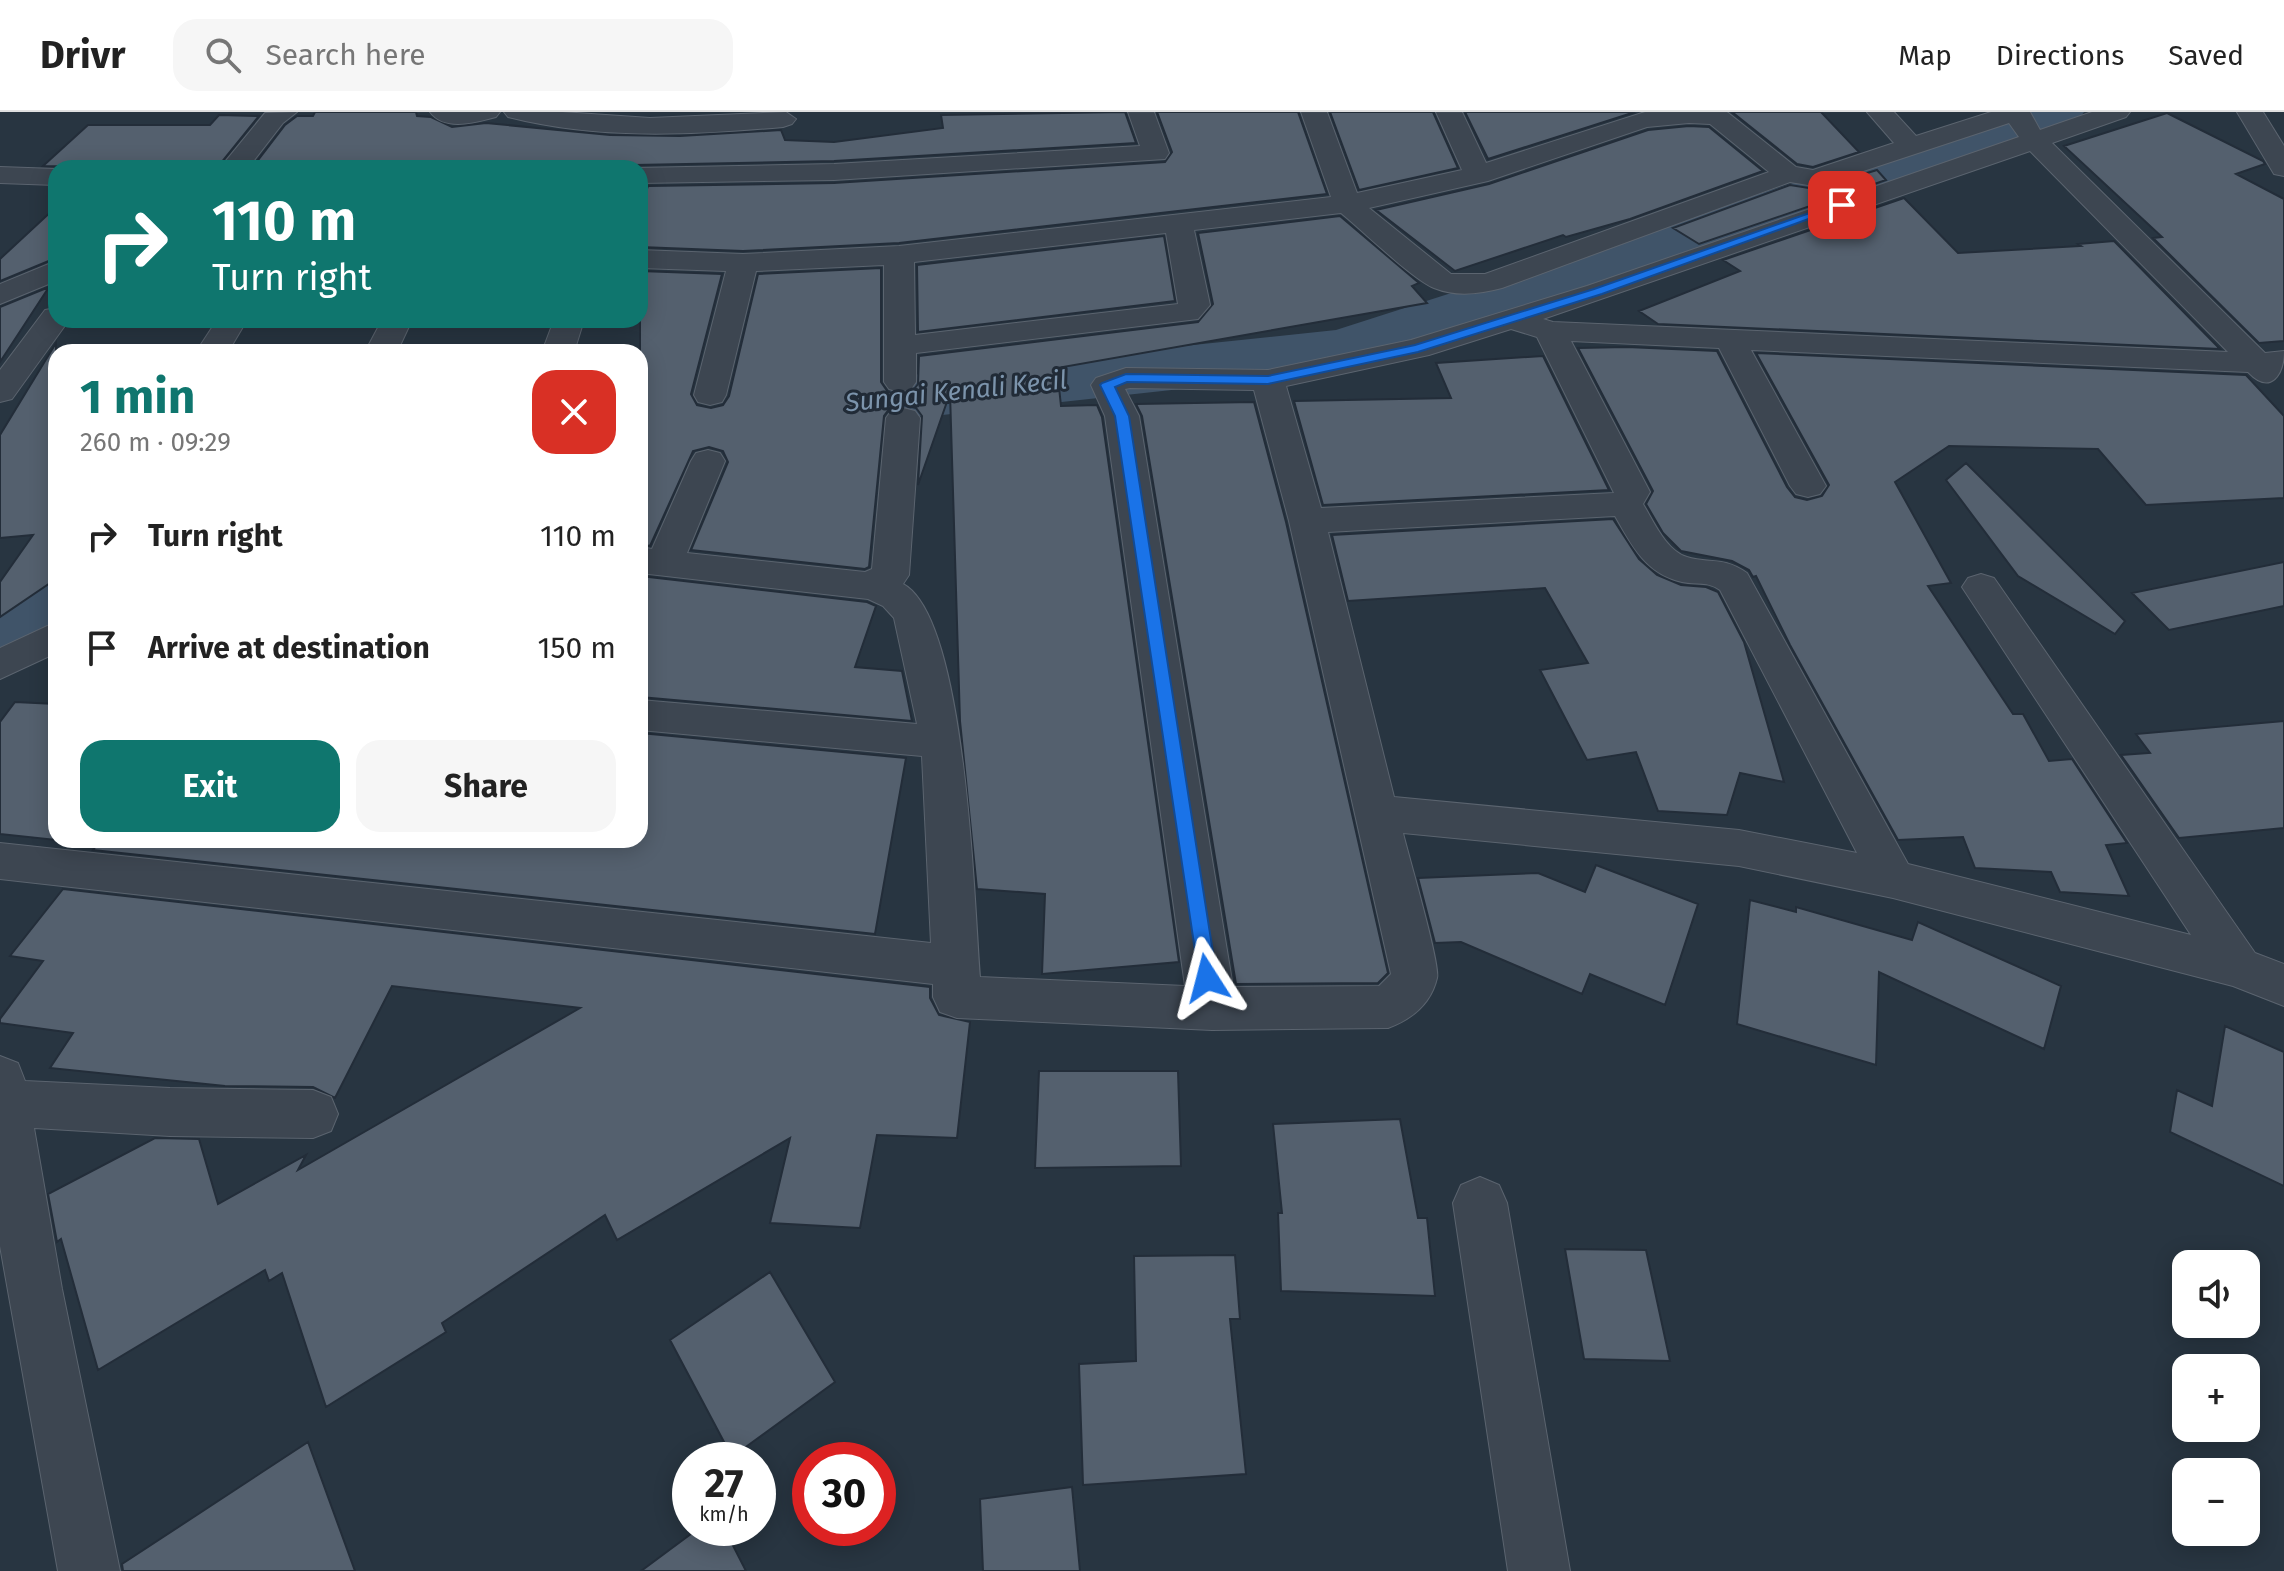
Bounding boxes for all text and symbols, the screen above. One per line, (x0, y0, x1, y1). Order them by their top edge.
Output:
search box (173, 19, 733, 91)
text: Drivr (40, 32, 125, 78)
icon: search (201, 33, 245, 77)
text: Search here (265, 37, 426, 73)
text: Map (1898, 39, 1952, 72)
text: Directions (1996, 39, 2124, 72)
text: Saved (2168, 39, 2244, 72)
pin (1808, 171, 1876, 239)
icon: arrive (1820, 183, 1864, 227)
text: 110 m (212, 188, 356, 255)
icon: right (80, 192, 184, 296)
text: Turn right (212, 256, 372, 300)
water label: Sungai Kenali Kecil (843, 364, 1068, 419)
text: 1 min (80, 368, 195, 426)
button: close (532, 370, 616, 454)
text: 260 m · 09:29 (80, 427, 231, 458)
icon: right (80, 514, 124, 558)
text: Turn right (148, 518, 283, 554)
text: 110 m (540, 518, 616, 554)
icon: arrive (80, 626, 124, 670)
text: Arrive at destination (148, 630, 430, 666)
text: 150 m (538, 630, 616, 666)
button: Exit (80, 740, 340, 832)
button: Share (356, 740, 616, 832)
position arrow (1165, 936, 1249, 1020)
map controls (2172, 1250, 2260, 1546)
button: sound (2172, 1250, 2260, 1338)
button: + (2172, 1354, 2260, 1442)
speed limit sign: 30 (792, 1442, 896, 1546)
button: − (2172, 1458, 2260, 1546)
text: 27 (705, 1460, 744, 1508)
text: km/h (699, 1502, 749, 1526)

